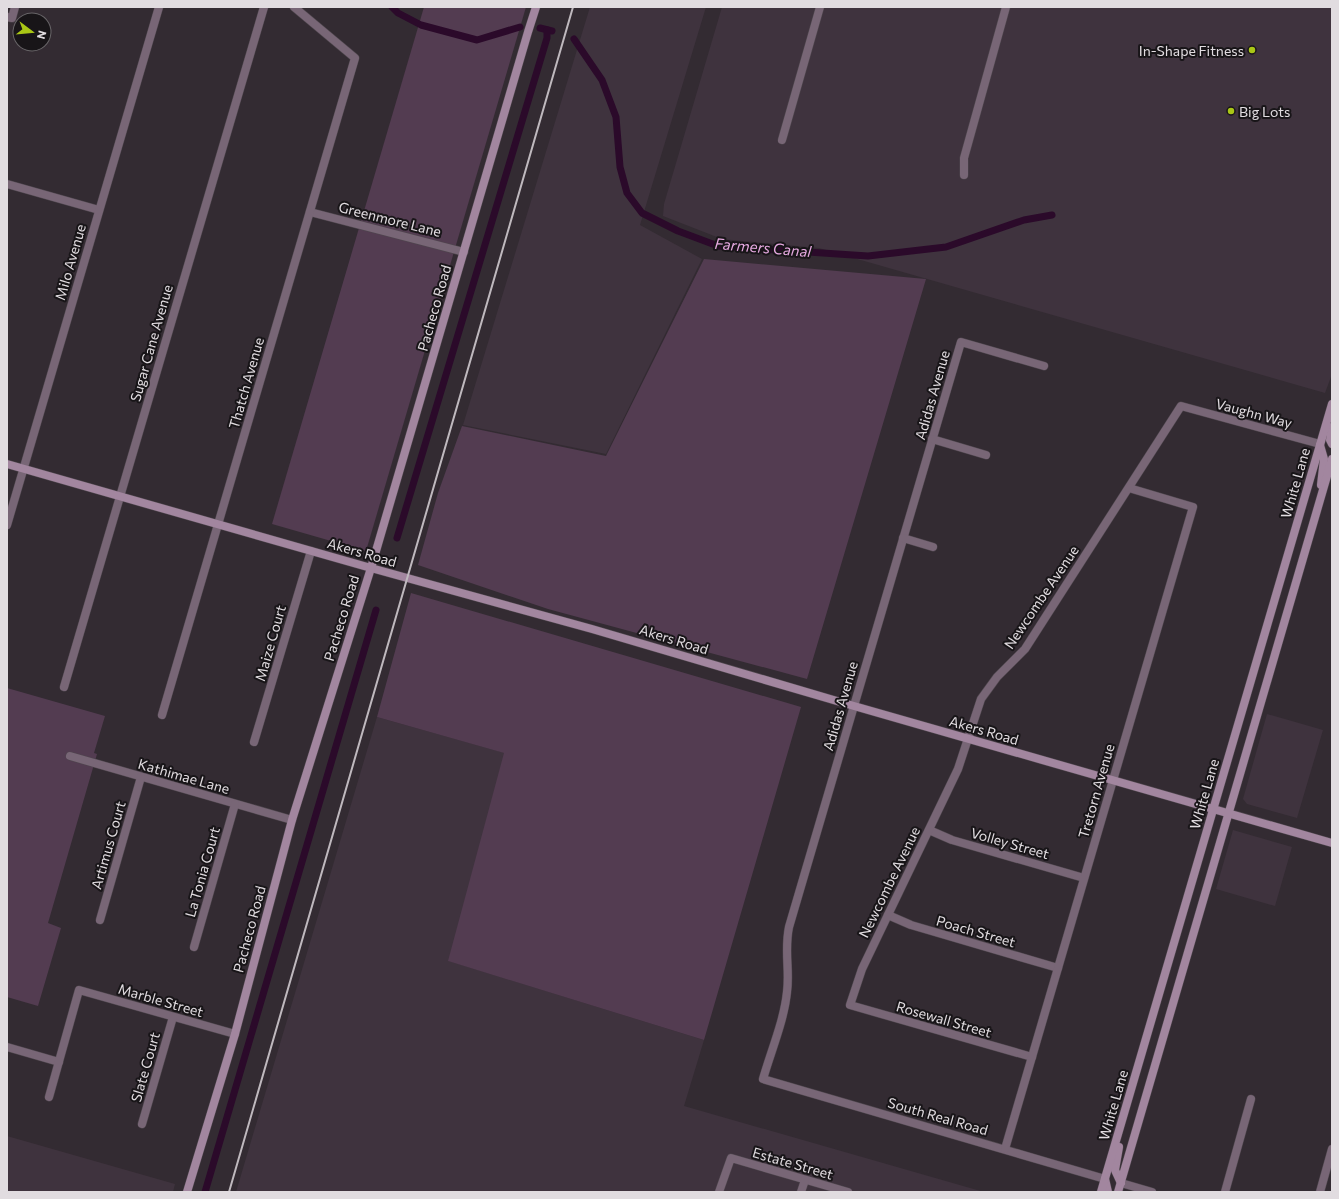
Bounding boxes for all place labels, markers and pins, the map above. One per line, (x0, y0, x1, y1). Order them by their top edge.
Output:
place label: In-Shape Fitness (1139, 42, 1244, 59)
marker: In-Shape Fitness (1247, 45, 1257, 55)
place label: Big Lots (1239, 103, 1290, 120)
marker: Big Lots (1226, 106, 1236, 116)

